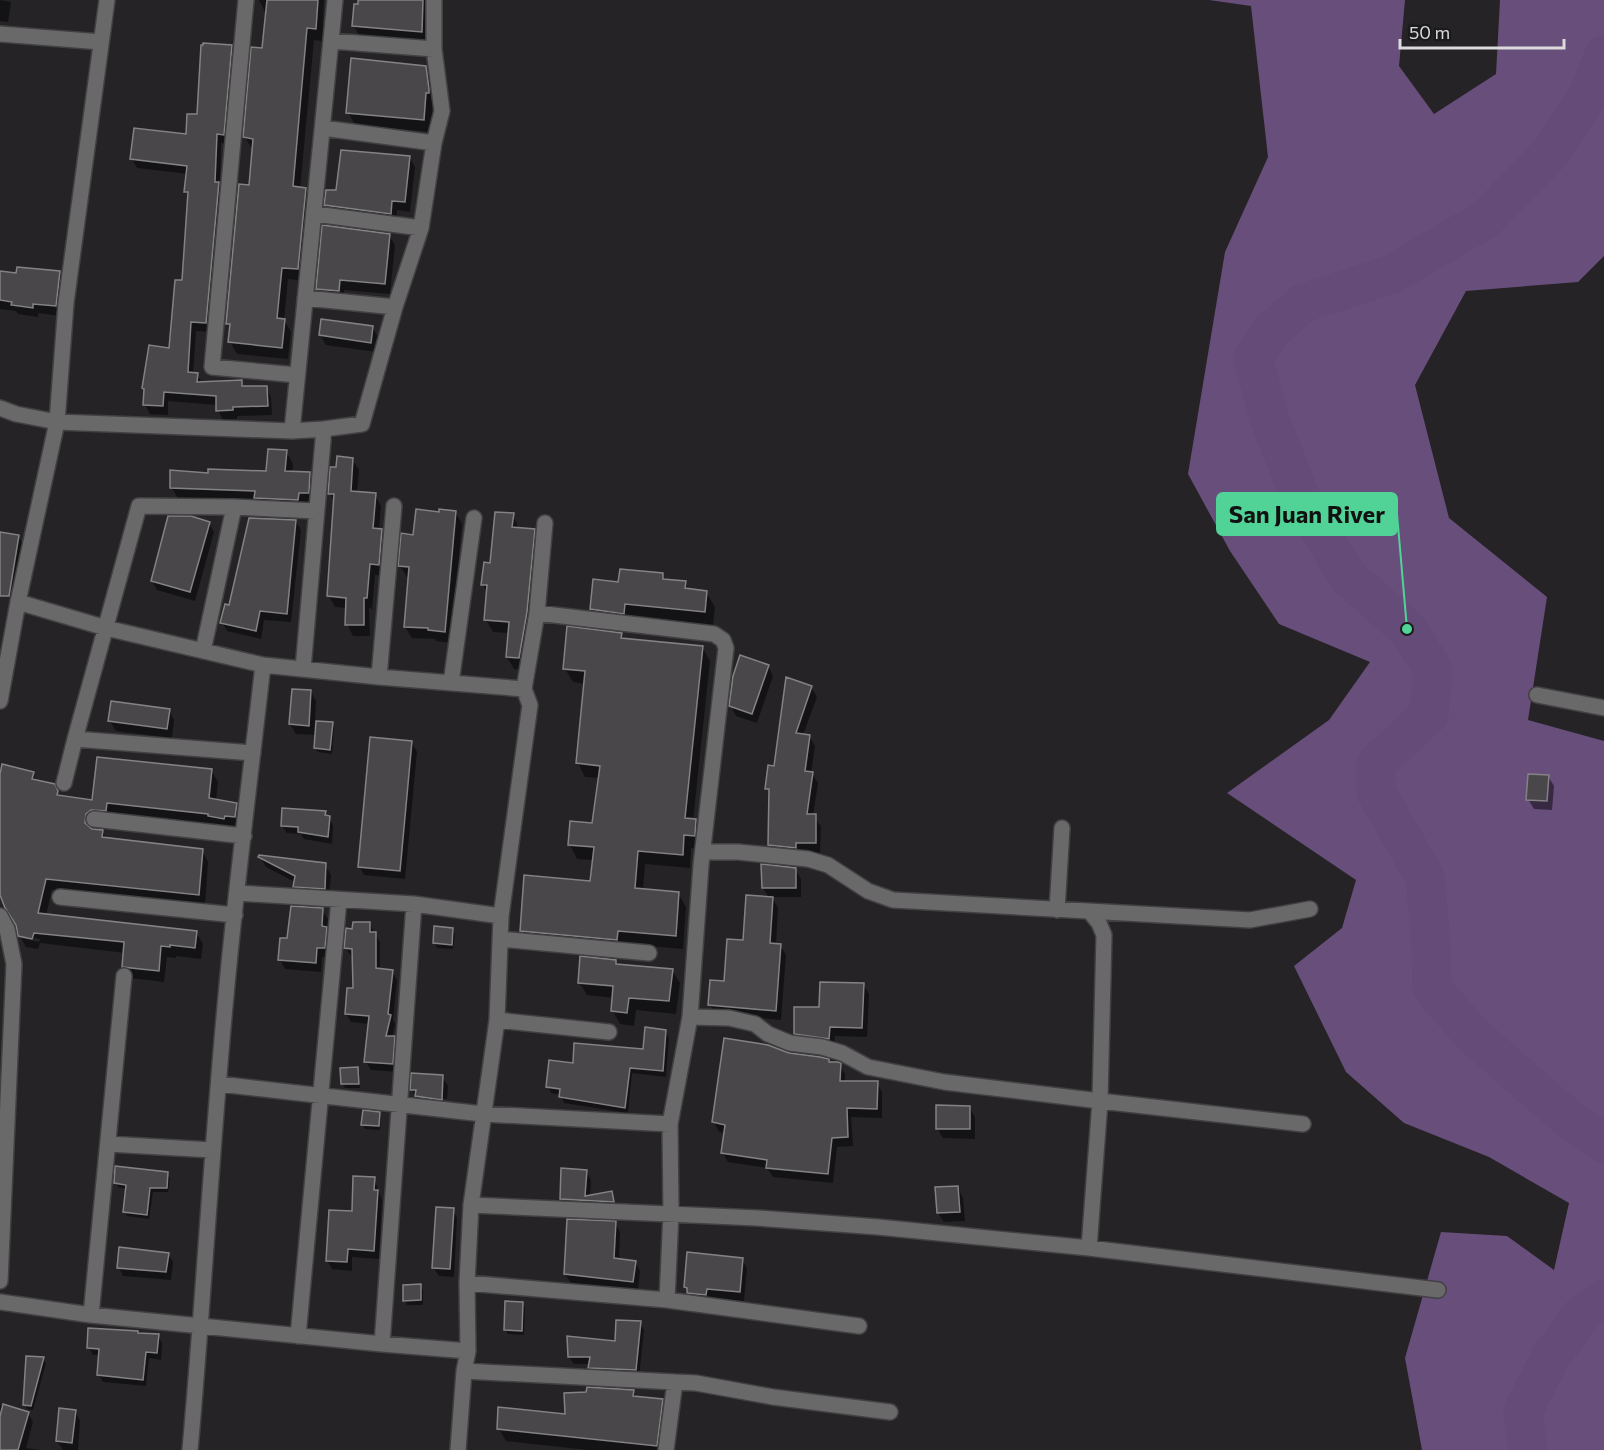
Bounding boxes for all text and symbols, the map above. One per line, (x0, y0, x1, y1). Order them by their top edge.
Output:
scale bar (1400, 12, 1564, 50)
text: 50 m (1409, 21, 1450, 43)
callout: San Juan River (1217, 493, 1397, 535)
text: San Juan River (1229, 499, 1385, 528)

